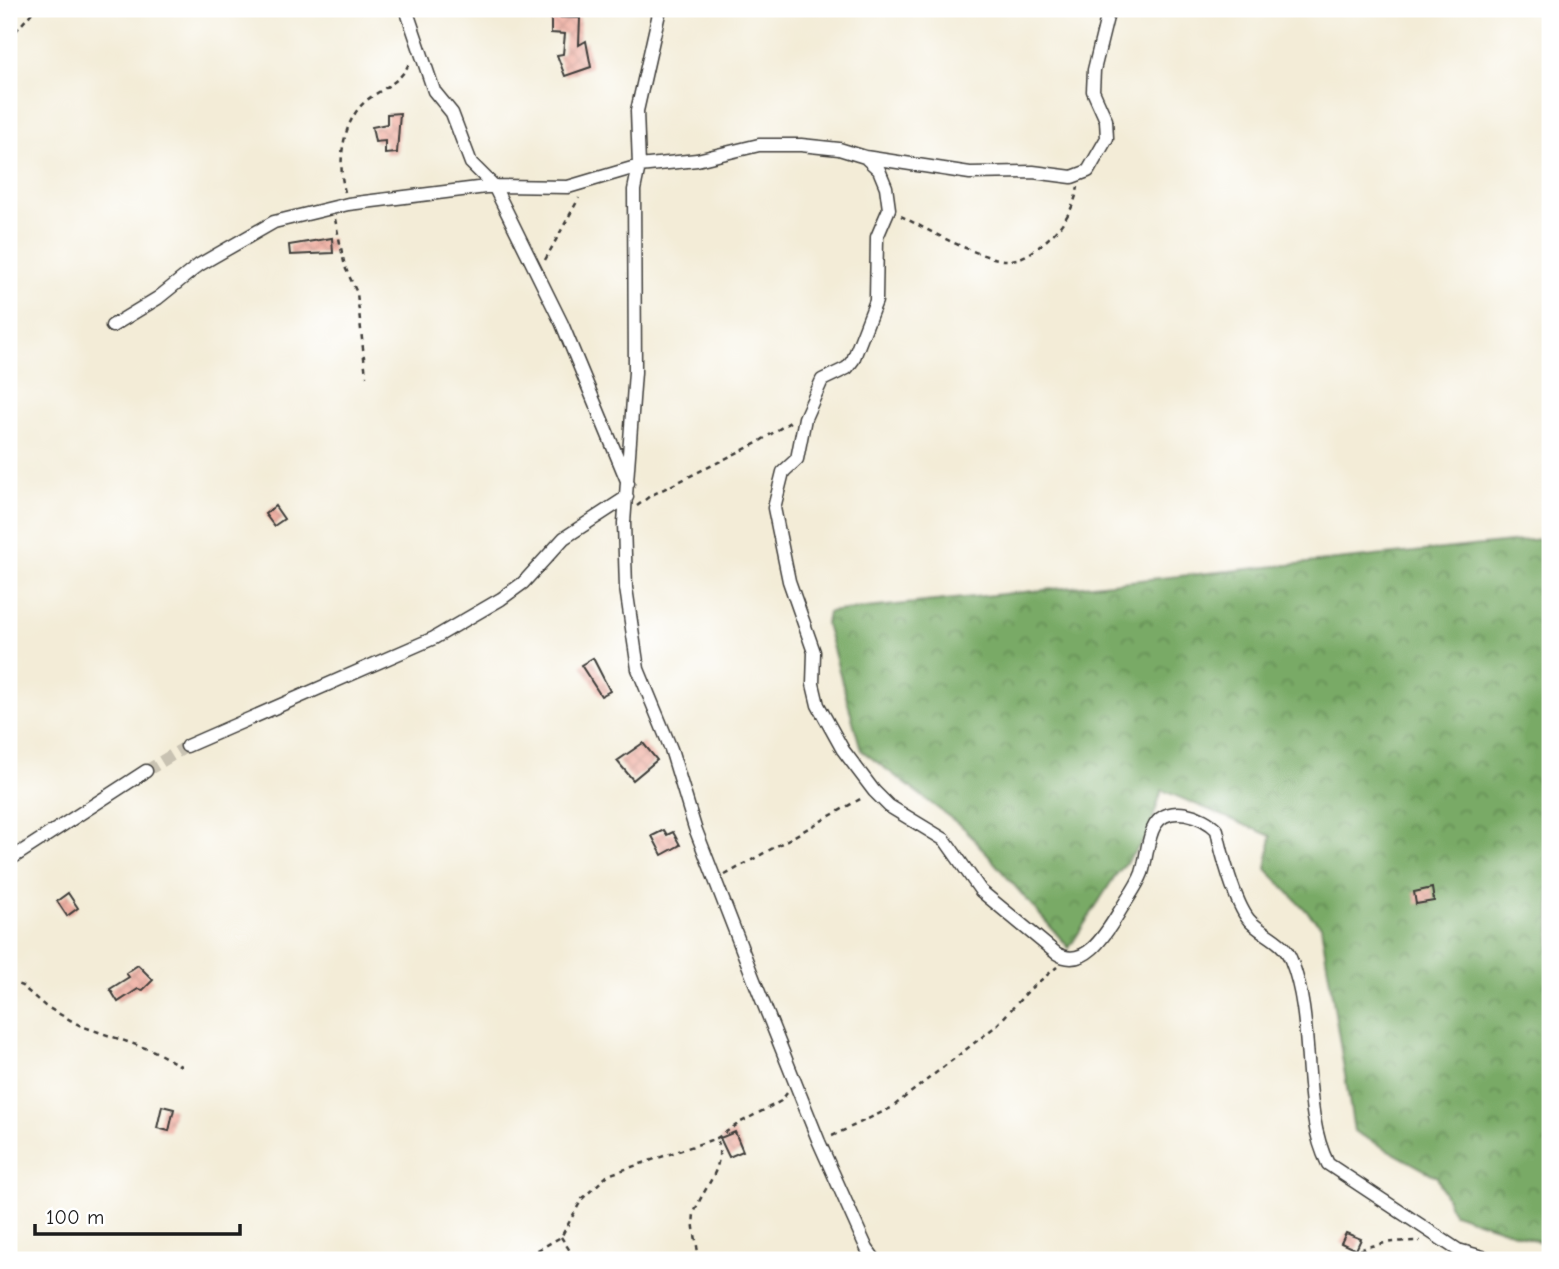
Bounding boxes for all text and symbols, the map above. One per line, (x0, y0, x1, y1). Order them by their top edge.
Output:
scale bar (35, 1192, 240, 1236)
text: 100 m (46, 1205, 104, 1229)

